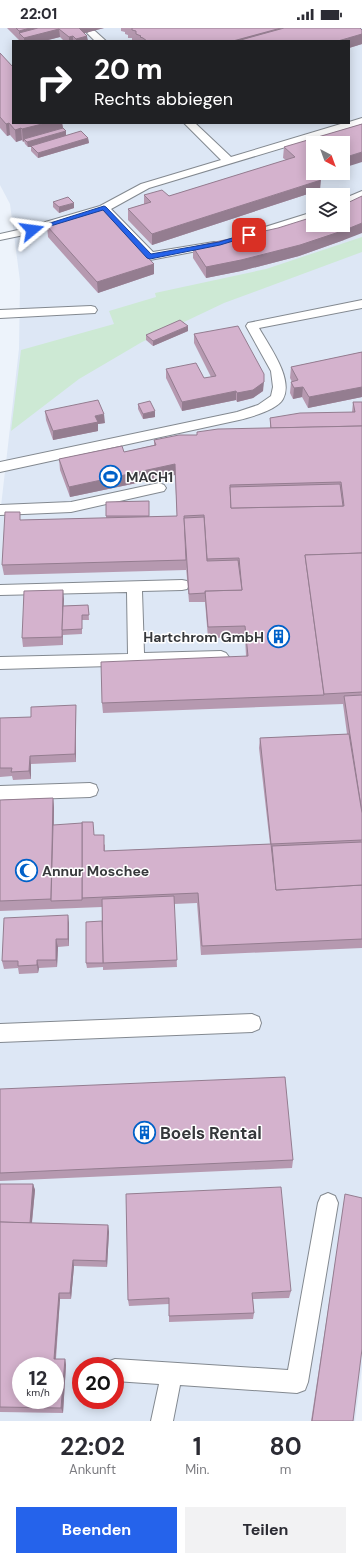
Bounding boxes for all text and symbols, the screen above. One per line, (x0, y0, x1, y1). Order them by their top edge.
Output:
text: 22:01 (20, 4, 57, 24)
text: 20 m (94, 51, 163, 88)
icon: right (28, 56, 80, 108)
text: Rechts abbiegen (94, 87, 233, 111)
north arrow (306, 136, 350, 180)
map controls (306, 136, 350, 232)
button: layers (306, 188, 350, 232)
position arrow (11, 209, 53, 251)
pin (232, 218, 266, 252)
icon: arrive (238, 224, 260, 246)
sports icon: MACH1 (97, 464, 123, 490)
place label: MACH1 (126, 468, 173, 486)
building icon: Hartchrom GmbH (266, 624, 292, 650)
place label: Hartchrom GmbH (143, 628, 264, 646)
mosque icon: Annur Moschee (13, 858, 39, 884)
place label: Annur Moschee (42, 862, 149, 880)
building icon: Boels Rental (131, 1120, 157, 1146)
place label: Boels Rental (160, 1122, 262, 1144)
speed limit sign: 20 (72, 1357, 124, 1409)
text: 12 (29, 1365, 47, 1391)
text: km/h (26, 1386, 50, 1399)
text: 22:02 (60, 1431, 125, 1462)
text: 1 (193, 1431, 202, 1462)
text: 80 (270, 1431, 302, 1462)
text: Ankunft (69, 1461, 116, 1478)
text: Min. (185, 1461, 209, 1478)
text: m (280, 1461, 291, 1478)
button: Beenden (16, 1507, 177, 1553)
button: Teilen (185, 1507, 346, 1553)

